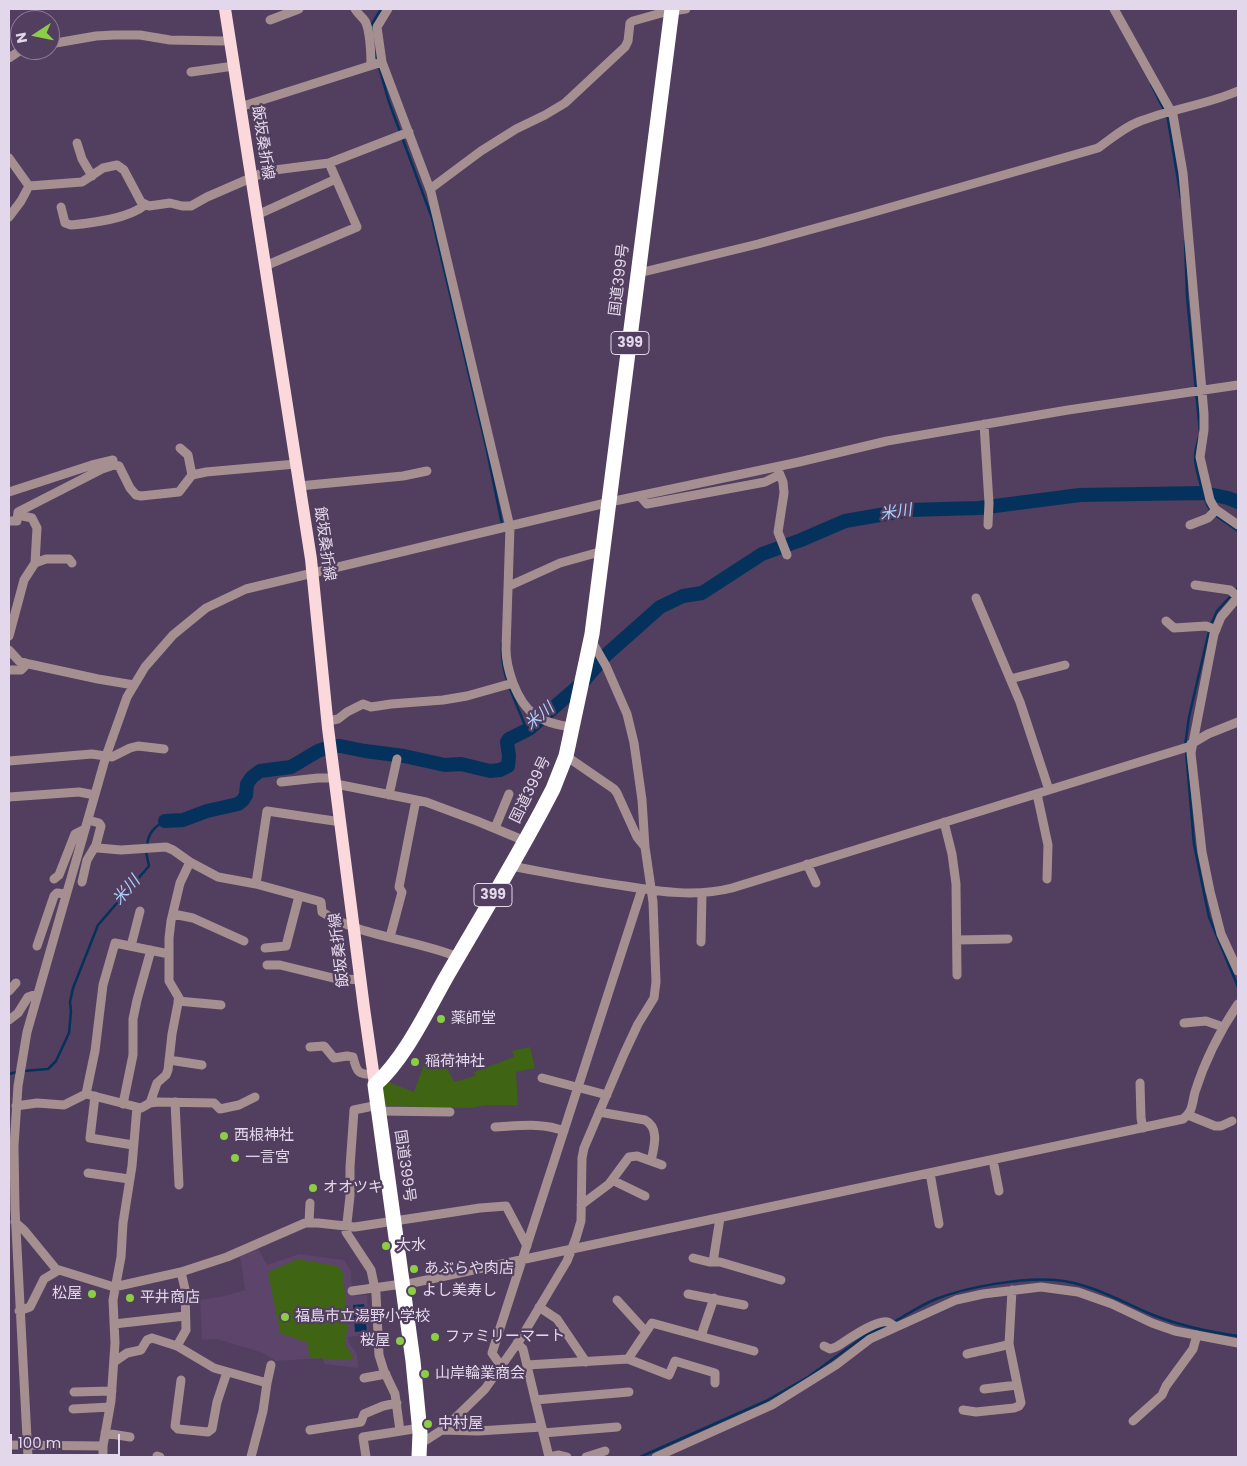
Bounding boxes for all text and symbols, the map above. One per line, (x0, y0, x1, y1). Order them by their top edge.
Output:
north arrow (10, 10, 60, 60)
text: N (10, 31, 32, 45)
street label: 飯坂桑折線 (247, 105, 277, 181)
street label: 国道399号 (607, 243, 633, 317)
road number: 399 (611, 332, 649, 354)
water label: 米川 (879, 501, 913, 525)
street label: 飯坂桑折線 (310, 506, 338, 582)
water label: 米川 (522, 699, 558, 735)
street label: 国道399号 (507, 753, 555, 827)
water label: 米川 (109, 873, 145, 909)
road number: 399 (474, 884, 512, 906)
street label: 飯坂桑折線 (326, 912, 354, 988)
place label: 薬師堂 (451, 1010, 496, 1028)
marker: 薬師堂 (435, 1013, 447, 1025)
place label: 稲荷神社 (425, 1053, 485, 1071)
marker: 稲荷神社 (409, 1056, 421, 1068)
place label: 西根神社 (234, 1127, 294, 1145)
street label: 国道399号 (390, 1129, 418, 1203)
marker: 西根神社 (218, 1130, 230, 1142)
place label: 一言宮 (245, 1149, 290, 1167)
marker: 一言宮 (229, 1152, 241, 1164)
place label: オオツキ (323, 1179, 383, 1197)
marker: オオツキ (307, 1182, 319, 1194)
place label: 大水 (396, 1237, 426, 1255)
marker: 大水 (380, 1240, 392, 1252)
place label: あぶらや肉店 (424, 1260, 514, 1278)
marker: あぶらや肉店 (408, 1263, 420, 1275)
place label: よし美寿し (422, 1282, 497, 1300)
place label: 松屋 (52, 1285, 82, 1303)
marker: よし美寿し (406, 1285, 418, 1297)
marker: 松屋 (86, 1288, 98, 1300)
place label: 平井商店 (140, 1289, 200, 1307)
marker: 平井商店 (124, 1292, 136, 1304)
place label: 福島市立湯野小学校 (295, 1308, 430, 1326)
marker: 福島市立湯野小学校 (279, 1311, 291, 1323)
place label: ファミリーマート (445, 1328, 565, 1346)
marker: ファミリーマート (429, 1331, 441, 1343)
place label: 桜屋 (360, 1332, 390, 1350)
marker: 桜屋 (394, 1335, 406, 1347)
place label: 山岸輪業商会 (435, 1365, 525, 1383)
marker: 山岸輪業商会 (419, 1368, 431, 1380)
place label: 中村屋 (438, 1415, 483, 1433)
marker: 中村屋 (422, 1418, 434, 1430)
scale bar (12, 1424, 122, 1456)
text: 100 m (18, 1432, 61, 1453)

